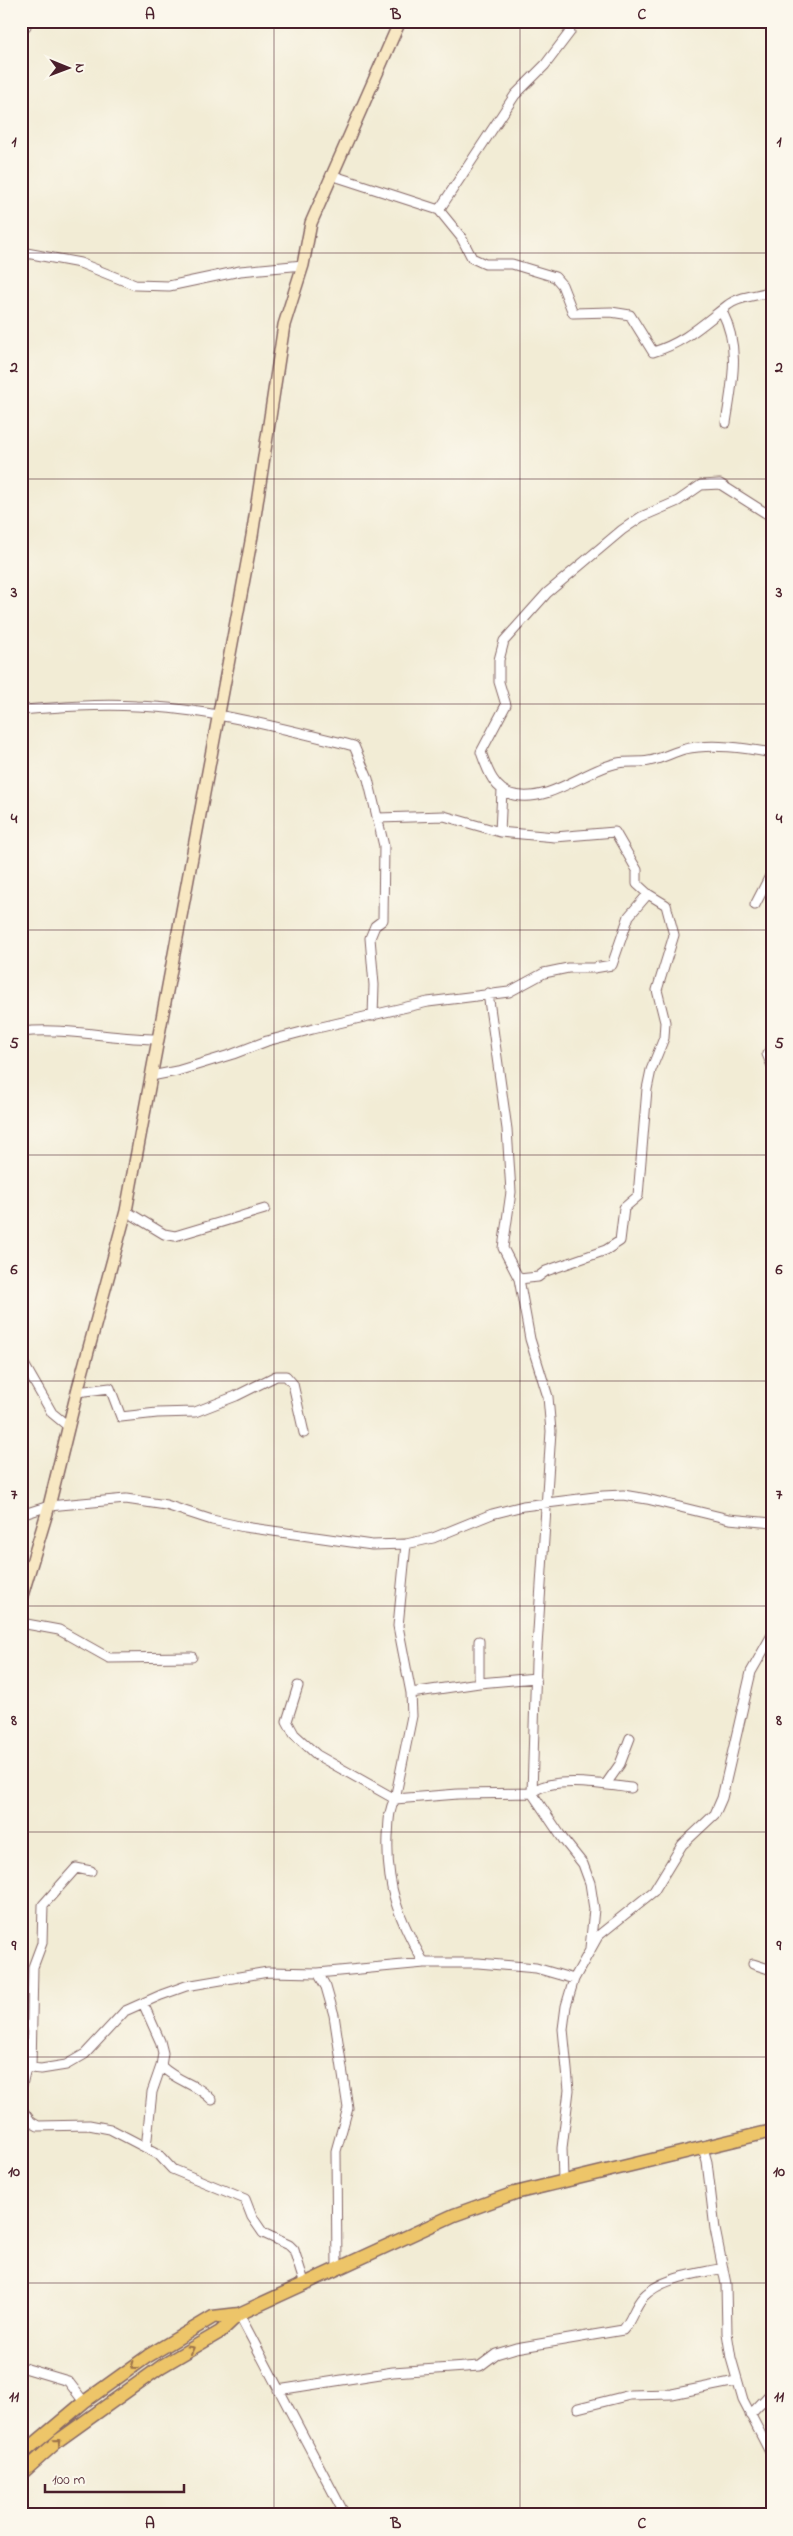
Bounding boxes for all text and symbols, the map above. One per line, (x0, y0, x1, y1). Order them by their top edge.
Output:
text: A (145, 3, 155, 27)
text: B (390, 3, 402, 27)
text: C (638, 3, 647, 27)
north arrow (42, 42, 92, 92)
text: N (69, 63, 90, 73)
text: 1 (11, 130, 17, 154)
text: 1 (776, 130, 782, 154)
text: 2 (9, 356, 18, 380)
text: 2 (774, 356, 783, 380)
text: 3 (10, 581, 18, 605)
text: 3 (775, 581, 783, 605)
text: 4 (10, 807, 18, 831)
text: 4 (775, 807, 783, 831)
text: 5 (9, 1032, 19, 1056)
text: 5 (774, 1032, 784, 1056)
text: 6 (9, 1258, 18, 1282)
text: 6 (774, 1258, 783, 1282)
text: 7 (11, 1483, 18, 1507)
text: 7 (776, 1483, 783, 1507)
text: 8 (10, 1709, 17, 1733)
text: 8 (775, 1709, 782, 1733)
text: 9 (11, 1934, 17, 1958)
text: 9 (776, 1934, 782, 1958)
text: 10 (8, 2160, 20, 2184)
text: 10 (773, 2160, 785, 2184)
one-way arrow (185, 2345, 194, 2355)
one-way arrow (130, 2360, 140, 2369)
text: 11 (9, 2385, 20, 2409)
text: 11 (774, 2385, 785, 2409)
one-way arrow (52, 2438, 61, 2447)
scale bar (45, 2461, 184, 2493)
text: 100 m (52, 2469, 85, 2491)
text: A (145, 2512, 155, 2536)
text: B (390, 2512, 402, 2536)
text: C (638, 2512, 647, 2536)

